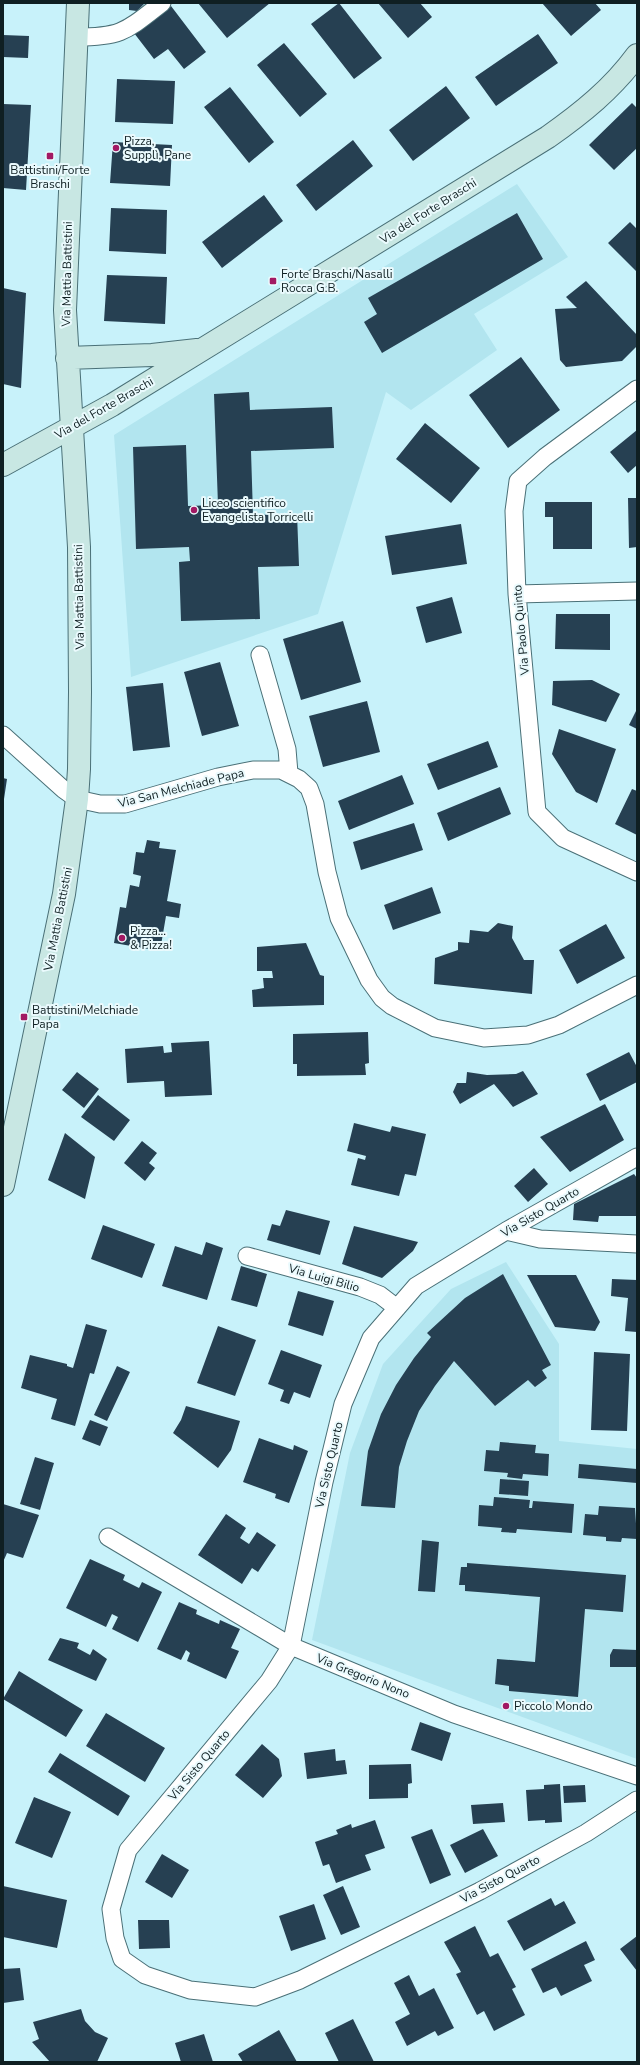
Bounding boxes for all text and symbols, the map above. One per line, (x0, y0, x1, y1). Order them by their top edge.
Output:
place label: Pizza, Supplì, Pane (124, 133, 191, 163)
marker: Pizza, Supplì, Pane (111, 143, 121, 153)
marker: Battistini/Forte Braschi (45, 151, 55, 161)
place label: Battistini/Forte Braschi (10, 162, 90, 192)
street label: Via del Forte Braschi (376, 175, 479, 248)
street label: Via Mattia Battistini (58, 221, 76, 328)
place label: Forte Braschi/Nasalli Rocca G.B. (281, 266, 393, 296)
marker: Forte Braschi/Nasalli Rocca G.B. (268, 276, 278, 286)
street label: Via del Forte Braschi (51, 373, 156, 443)
place label: Liceo scientifico Evangelista Torricelli (202, 495, 313, 525)
marker: Liceo scientifico Evangelista Torricelli (189, 505, 199, 515)
street label: Via Mattia Battistini (70, 544, 88, 651)
street label: Via Paolo Quinto (509, 584, 533, 677)
street label: Via San Melchiade Papa (115, 765, 246, 812)
street label: Via Mattia Battistini (40, 866, 76, 973)
place label: Pizza... & Pizza! (130, 923, 172, 953)
marker: Pizza... & Pizza! (117, 933, 127, 943)
place label: Battistini/Melchiade Papa (32, 1002, 138, 1032)
marker: Battistini/Melchiade Papa (19, 1012, 29, 1022)
street label: Via Sisto Quarto (497, 1183, 582, 1241)
street label: Via Luigi Bilio (286, 1260, 362, 1296)
street label: Via Sisto Quarto (311, 1420, 347, 1511)
street label: Via Gregorio Nono (313, 1650, 412, 1702)
place label: Piccolo Mondo (514, 1698, 593, 1714)
marker: Piccolo Mondo (501, 1701, 511, 1711)
street label: Via Sisto Quarto (164, 1726, 234, 1805)
street label: Via Sisto Quarto (457, 1851, 543, 1907)

